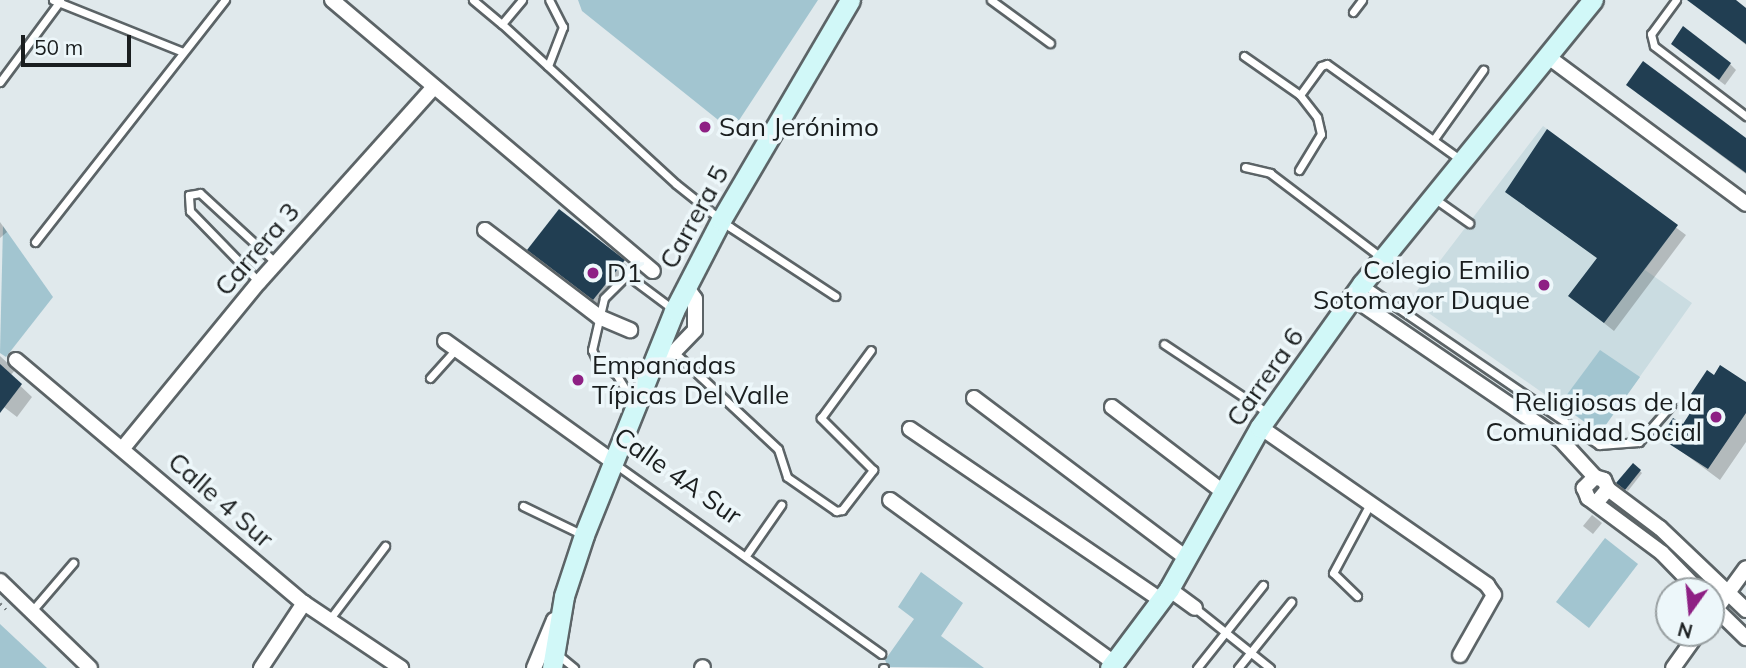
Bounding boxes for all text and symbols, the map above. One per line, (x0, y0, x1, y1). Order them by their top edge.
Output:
scale bar (24, 21, 135, 65)
text: 50 m (34, 34, 83, 60)
place label: San Jerónimo (719, 111, 879, 143)
marker: San Jerónimo (697, 119, 713, 135)
street label: Carrera 5 (653, 160, 735, 274)
street label: Carrera 3 (208, 196, 306, 302)
place label: Colegio Emilio Sotomayor Duque (1313, 254, 1530, 316)
place label: D1 (607, 257, 642, 289)
marker: D1 (585, 265, 601, 281)
marker: Colegio Emilio Sotomayor Duque (1536, 277, 1552, 293)
street label: Carrera 6 (1220, 322, 1310, 432)
place label: Empanadas Típicas Del Valle (592, 349, 789, 410)
marker: Empanadas Típicas Del Valle (570, 372, 586, 388)
place label: Religiosas de la Comunidad Social (1486, 386, 1702, 448)
marker: Religiosas de la Comunidad Social (1708, 409, 1724, 425)
street label: Calle 4A Sur (608, 421, 748, 531)
street label: Calle 4 Sur (162, 446, 280, 554)
north arrow (1655, 577, 1725, 647)
text: N (1675, 617, 1695, 644)

